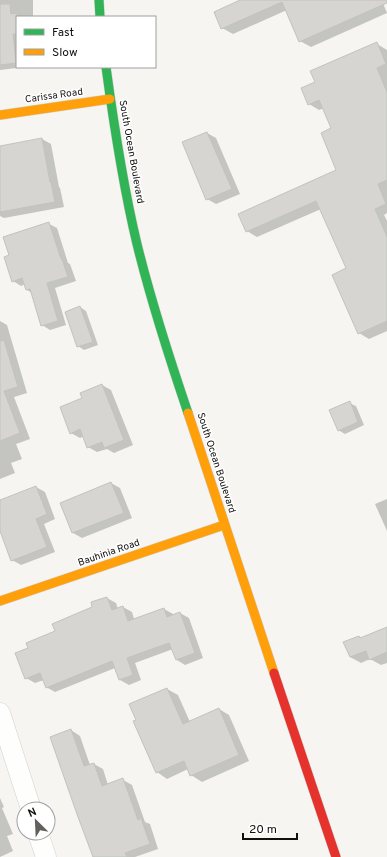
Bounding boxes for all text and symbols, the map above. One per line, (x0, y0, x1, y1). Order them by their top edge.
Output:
legend (16, 16, 156, 68)
text: Fast (52, 25, 74, 41)
text: Slow (52, 45, 78, 61)
street label: Carissa Road (24, 86, 84, 106)
street label: South Ocean Boulevard (115, 99, 147, 205)
street label: South Ocean Boulevard (194, 411, 238, 515)
street label: Bauhinia Road (76, 536, 142, 570)
north arrow (16, 801, 56, 841)
text: N (26, 805, 39, 821)
scale bar (243, 815, 297, 841)
text: 20 m (249, 822, 277, 838)

